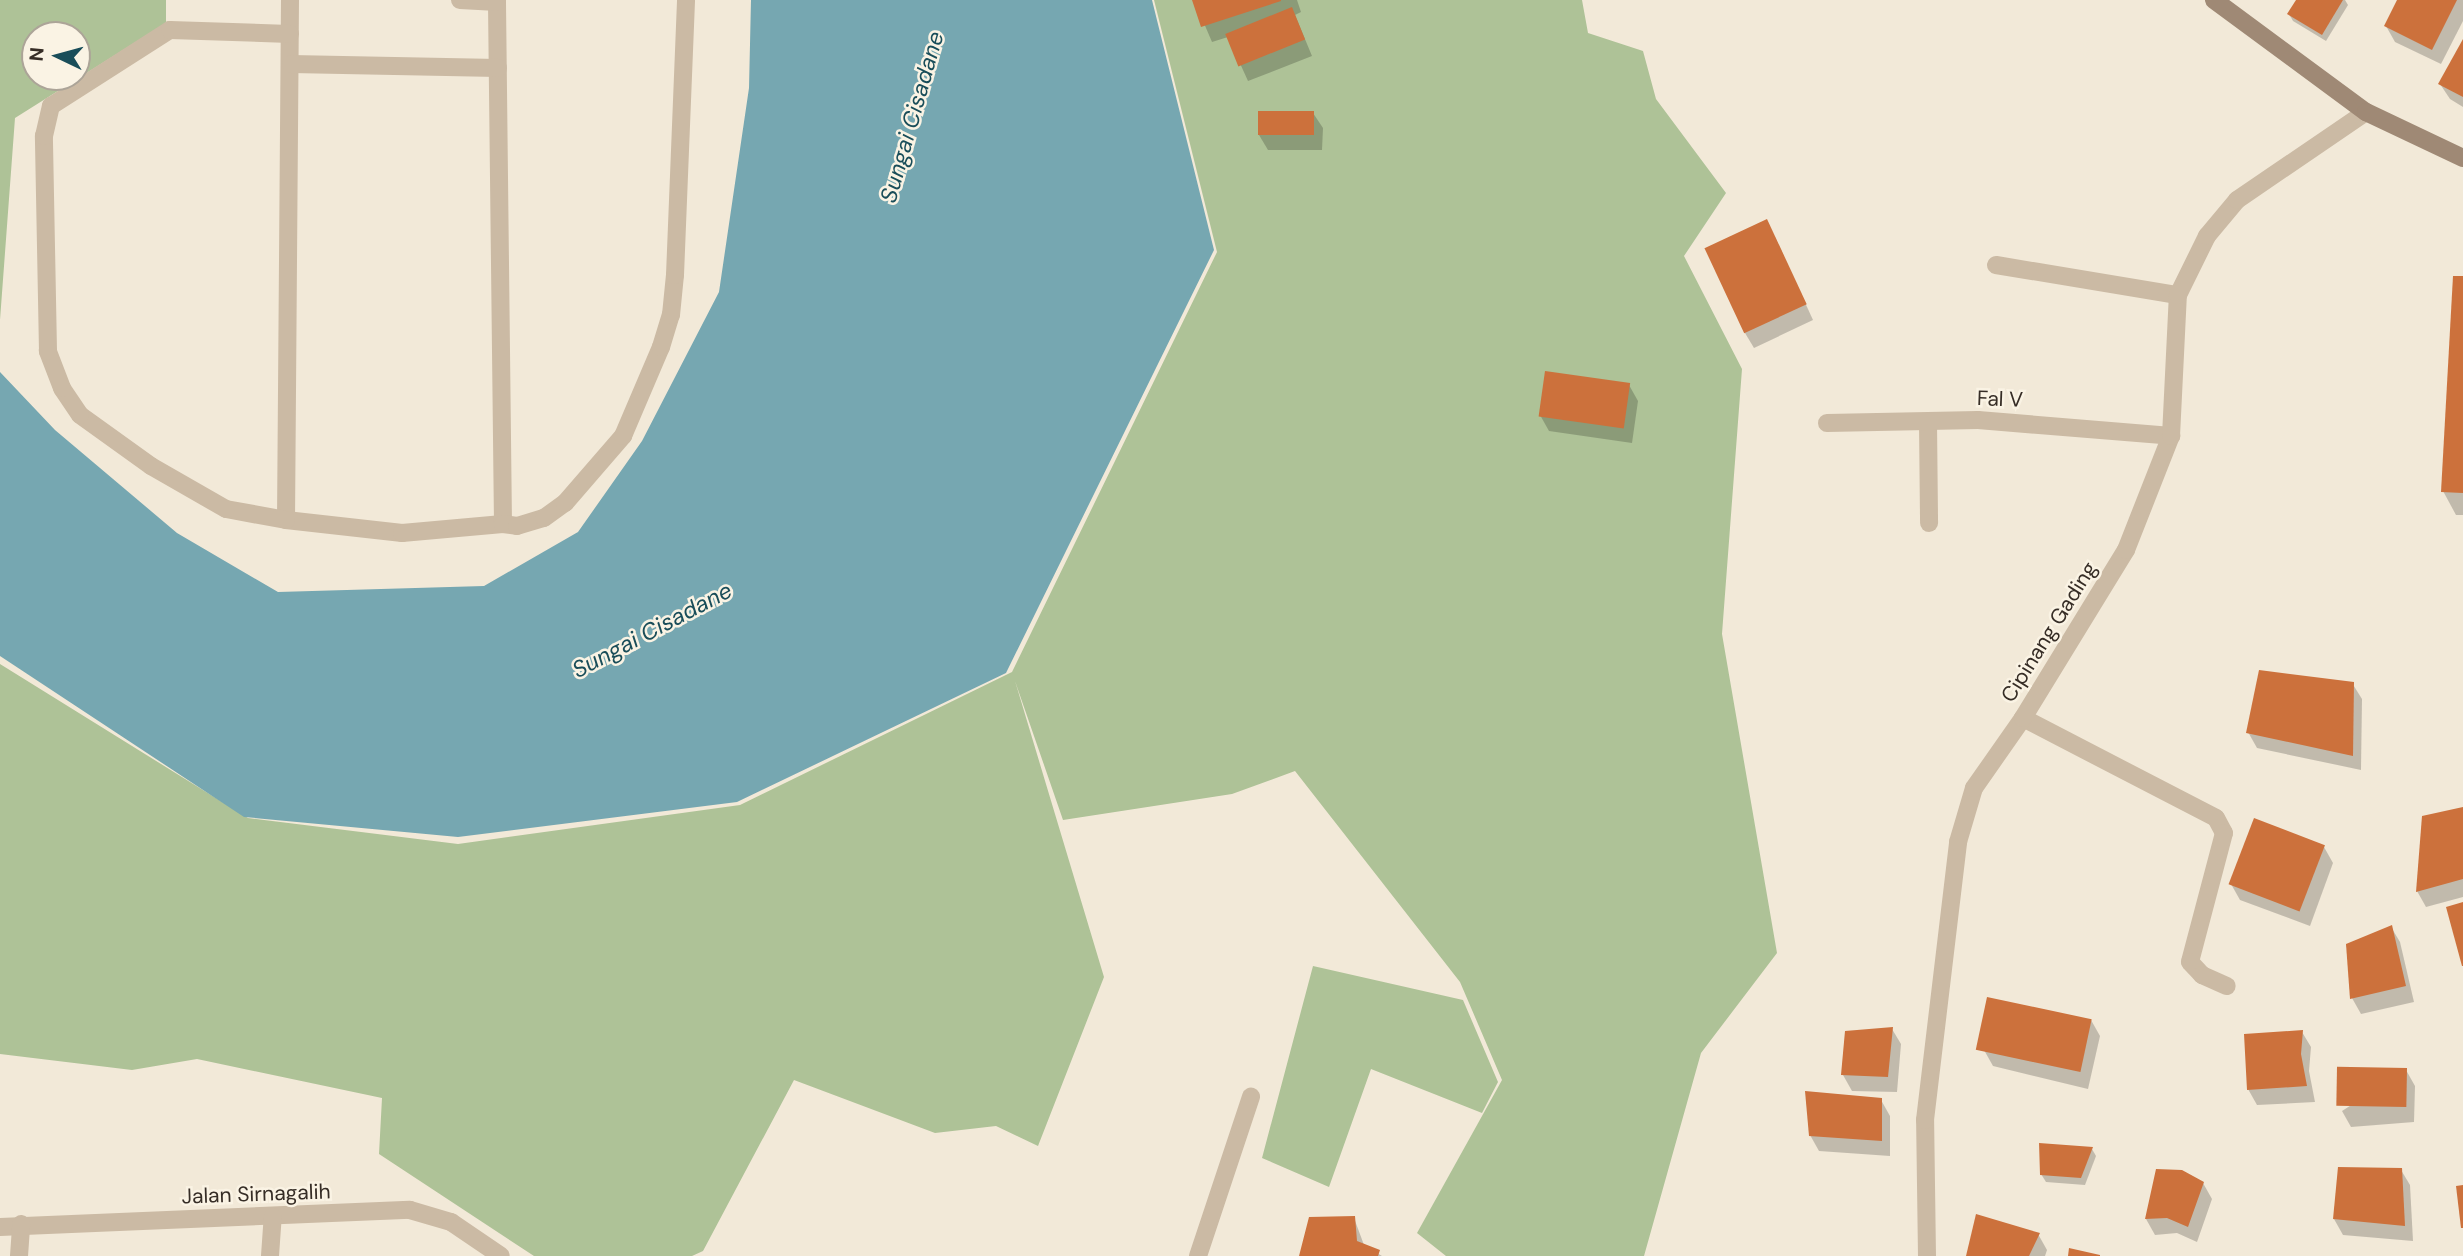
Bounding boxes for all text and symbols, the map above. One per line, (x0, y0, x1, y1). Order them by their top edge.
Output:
north arrow (21, 21, 91, 91)
water label: Sungai Cisadane (874, 28, 950, 206)
text: N (24, 46, 50, 62)
street label: Fal V (1976, 386, 2024, 412)
street label: Cipinang Gading (1996, 557, 2102, 707)
water label: Sungai Cisadane (567, 576, 737, 684)
street label: Jalan Sirnagalih (181, 1179, 331, 1209)

